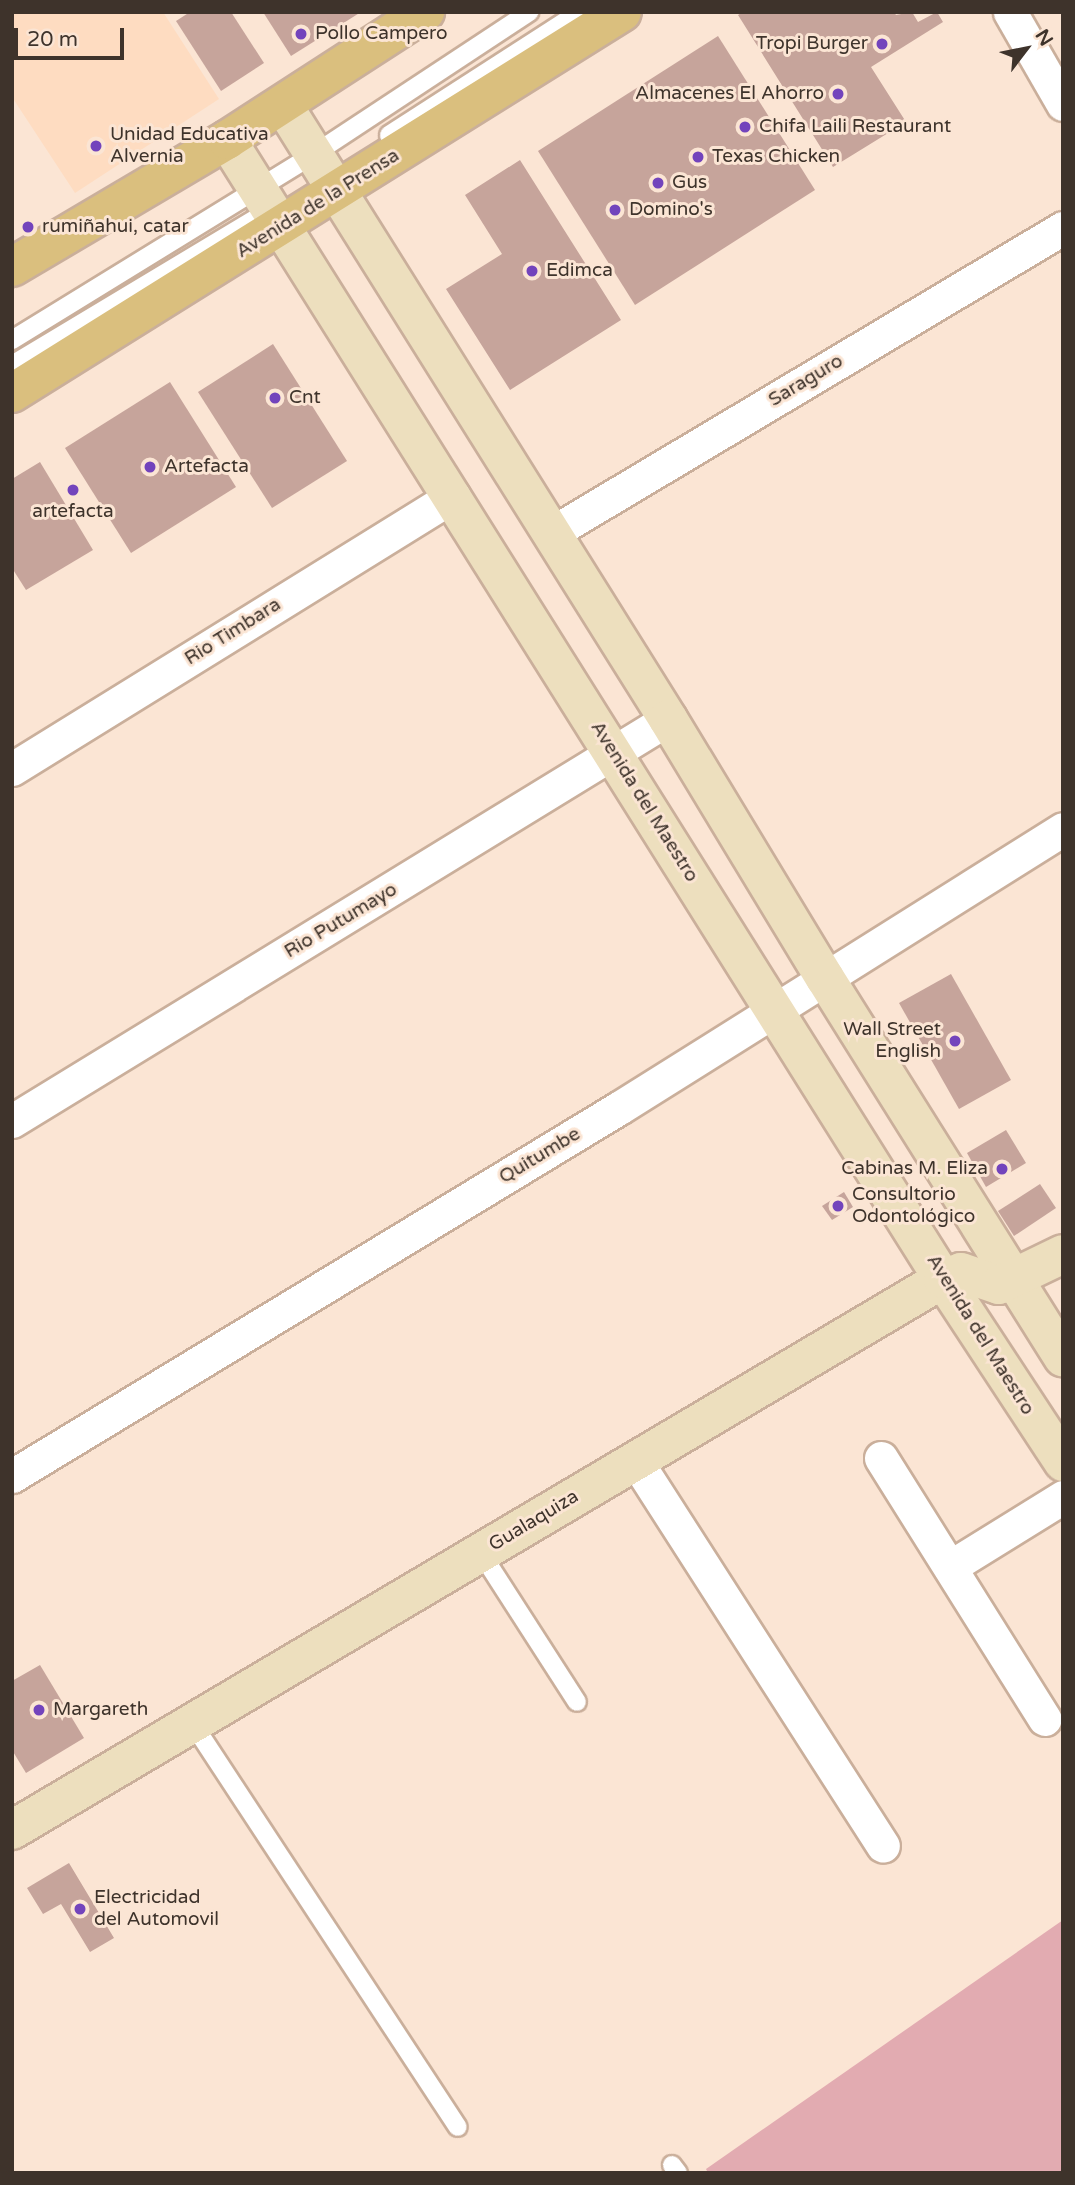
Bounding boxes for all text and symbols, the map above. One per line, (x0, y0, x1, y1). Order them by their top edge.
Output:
scale bar (18, 14, 128, 58)
north arrow (991, 14, 1061, 84)
place label: Pollo Campero (315, 23, 448, 45)
marker: Pollo Campero (293, 26, 309, 42)
text: N (1030, 26, 1057, 50)
text: 20 m (27, 27, 78, 52)
place label: Tropi Burger (756, 33, 868, 55)
marker: Tropi Burger (874, 36, 890, 52)
place label: Almacenes El Ahorro (635, 83, 824, 105)
marker: Almacenes El Ahorro (830, 86, 846, 102)
place label: Chifa Laili Restaurant (759, 116, 951, 138)
marker: Chifa Laili Restaurant (737, 119, 753, 135)
place label: Unidad Educativa Alvernia (110, 124, 269, 168)
marker: Unidad Educativa Alvernia (88, 138, 104, 154)
street label: Avenida de la Prensa (232, 145, 404, 263)
place label: Texas Chicken (712, 146, 840, 168)
marker: Texas Chicken (690, 149, 706, 165)
place label: Gus (672, 172, 707, 194)
marker: Gus (650, 175, 666, 191)
place label: Domino's (629, 199, 713, 221)
marker: Domino's (607, 202, 623, 218)
place label: rumiñahui, catar (42, 216, 189, 238)
marker: rumiñahui, catar (20, 219, 36, 235)
place label: Edimca (546, 260, 613, 282)
marker: Edimca (524, 263, 540, 279)
street label: Saraguro (765, 350, 847, 412)
place label: Cnt (289, 387, 321, 409)
marker: Cnt (267, 390, 283, 406)
place label: Artefacta (164, 456, 249, 478)
marker: Artefacta (142, 459, 158, 475)
marker: artefacta (65, 482, 81, 498)
place label: artefacta (32, 501, 114, 523)
street label: Rio Timbara (181, 593, 285, 671)
street label: Avenida del Maestro (585, 717, 703, 887)
street label: Rio Putumayo (281, 878, 401, 964)
place label: Wall Street English (843, 1019, 941, 1063)
marker: Wall Street English (947, 1033, 963, 1049)
street label: Quitumbe (495, 1123, 585, 1189)
place label: Cabinas M. Eliza (841, 1158, 988, 1180)
marker: Cabinas M. Eliza (994, 1161, 1010, 1177)
place label: Consultorio Odontológico (852, 1184, 975, 1228)
marker: Consultorio Odontológico (830, 1198, 846, 1214)
street label: Avenida del Maestro (921, 1250, 1039, 1420)
street label: Gualaquiza (485, 1485, 583, 1557)
place label: Margareth (53, 1699, 148, 1721)
marker: Margareth (31, 1702, 47, 1718)
place label: Electricidad del Automovil (94, 1887, 219, 1931)
marker: Electricidad del Automovil (72, 1901, 88, 1917)

